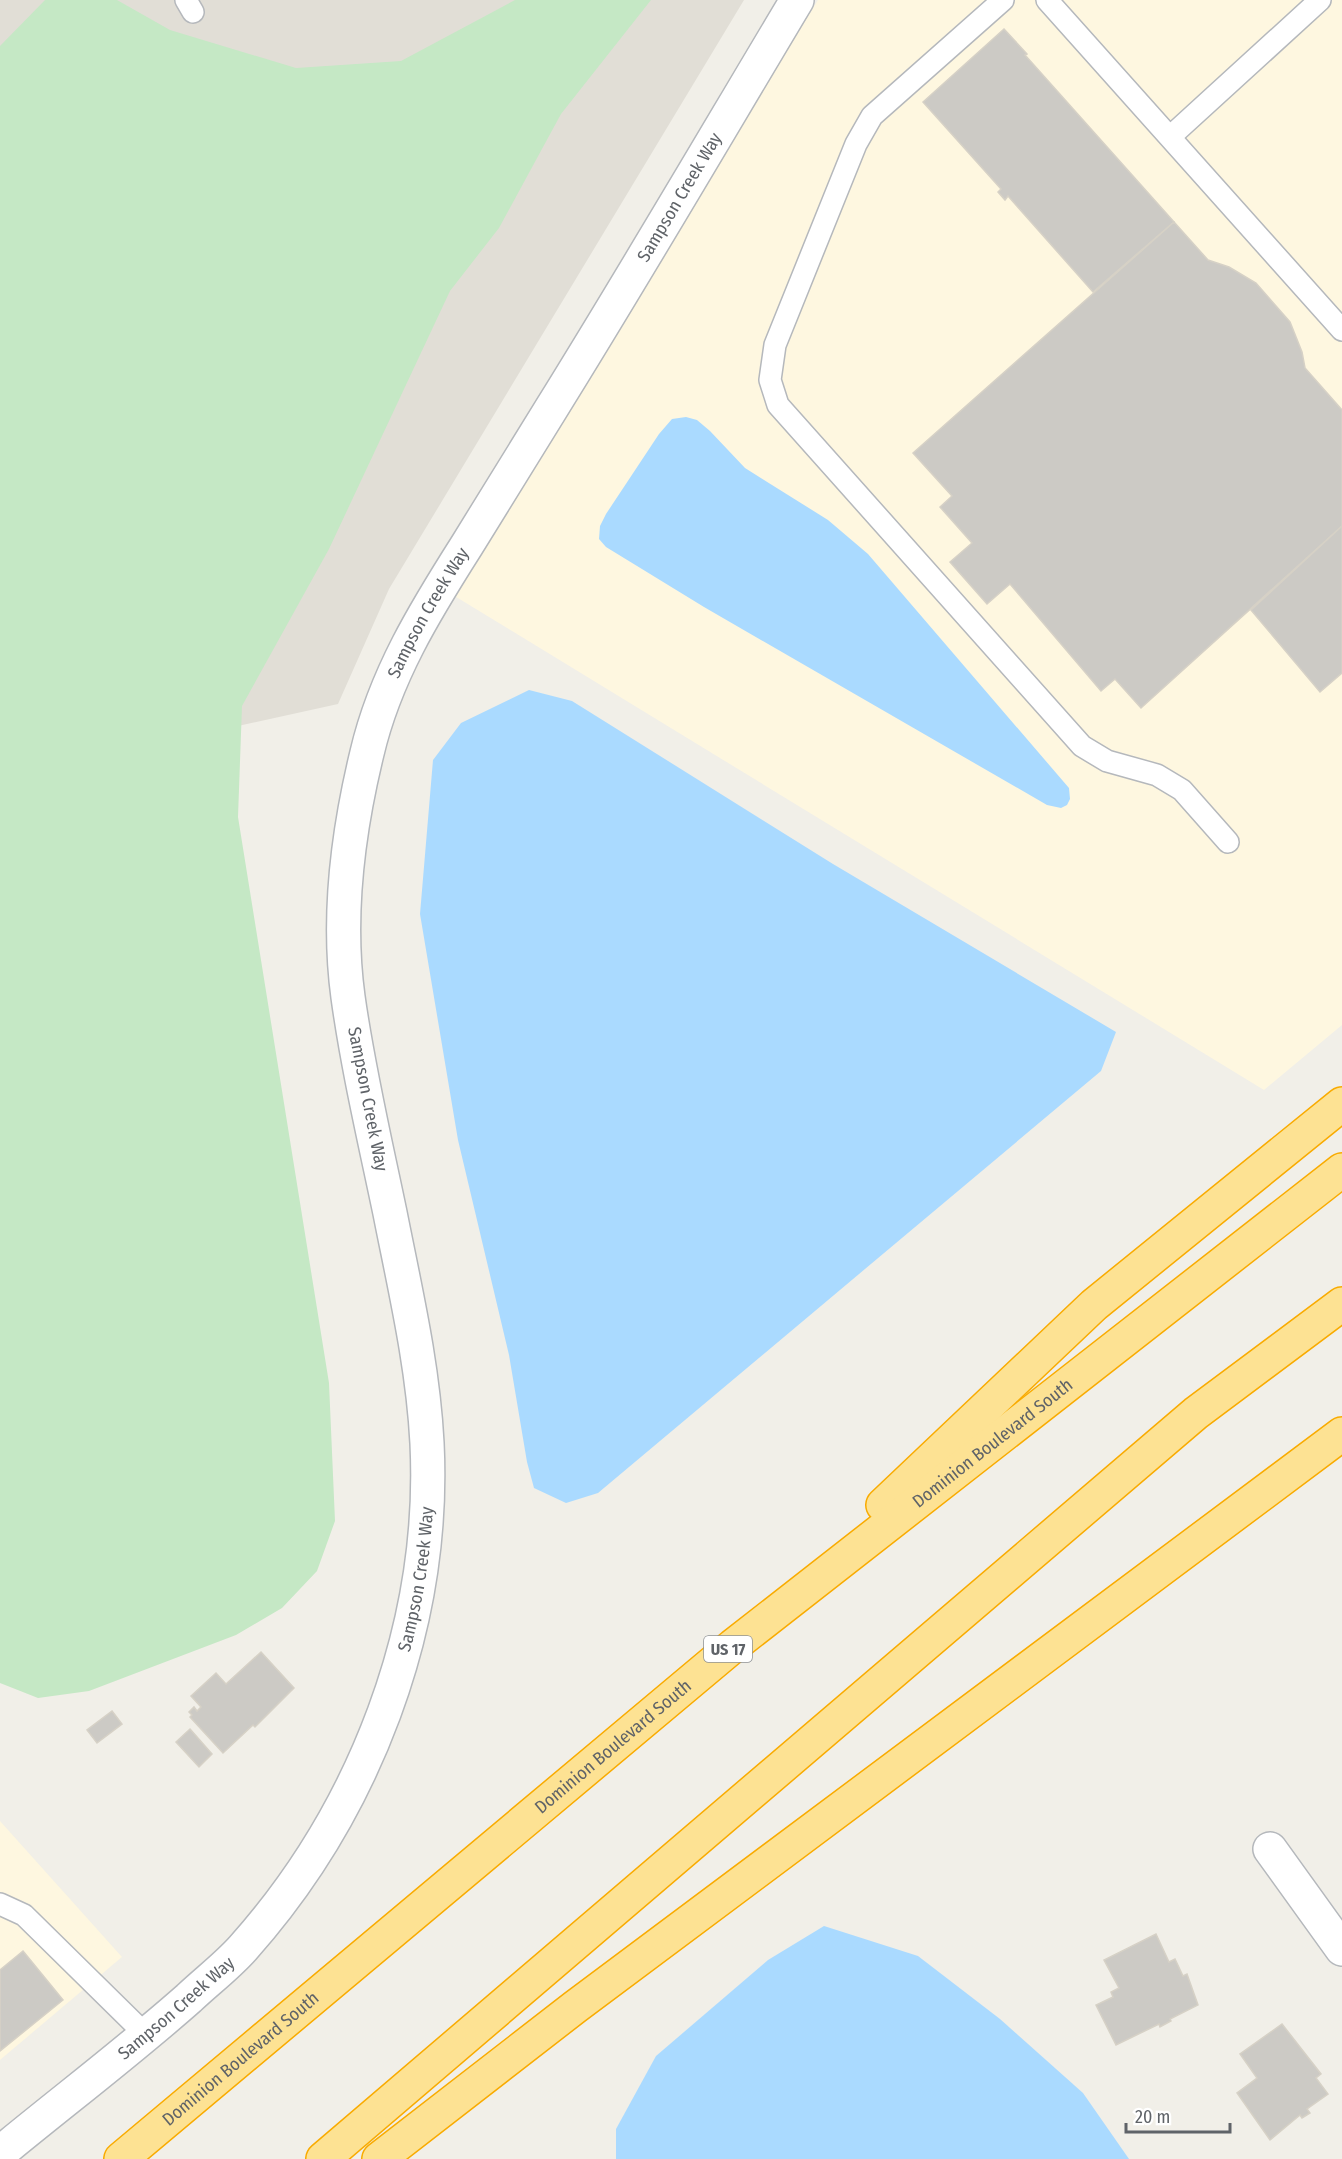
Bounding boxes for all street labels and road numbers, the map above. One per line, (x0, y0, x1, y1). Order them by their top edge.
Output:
street label: Sampson Creek Way (632, 129, 727, 266)
street label: Sampson Creek Way (383, 543, 474, 682)
street label: Sampson Creek Way (343, 1025, 393, 1173)
street label: Dominion Boulevard South (908, 1374, 1077, 1513)
street label: Sampson Creek Way (393, 1506, 438, 1654)
road number: US 17 (704, 1636, 752, 1662)
street label: Dominion Boulevard South (530, 1675, 696, 1818)
street label: Sampson Creek Way (113, 1952, 239, 2064)
street label: Dominion Boulevard South (158, 1987, 323, 2131)

